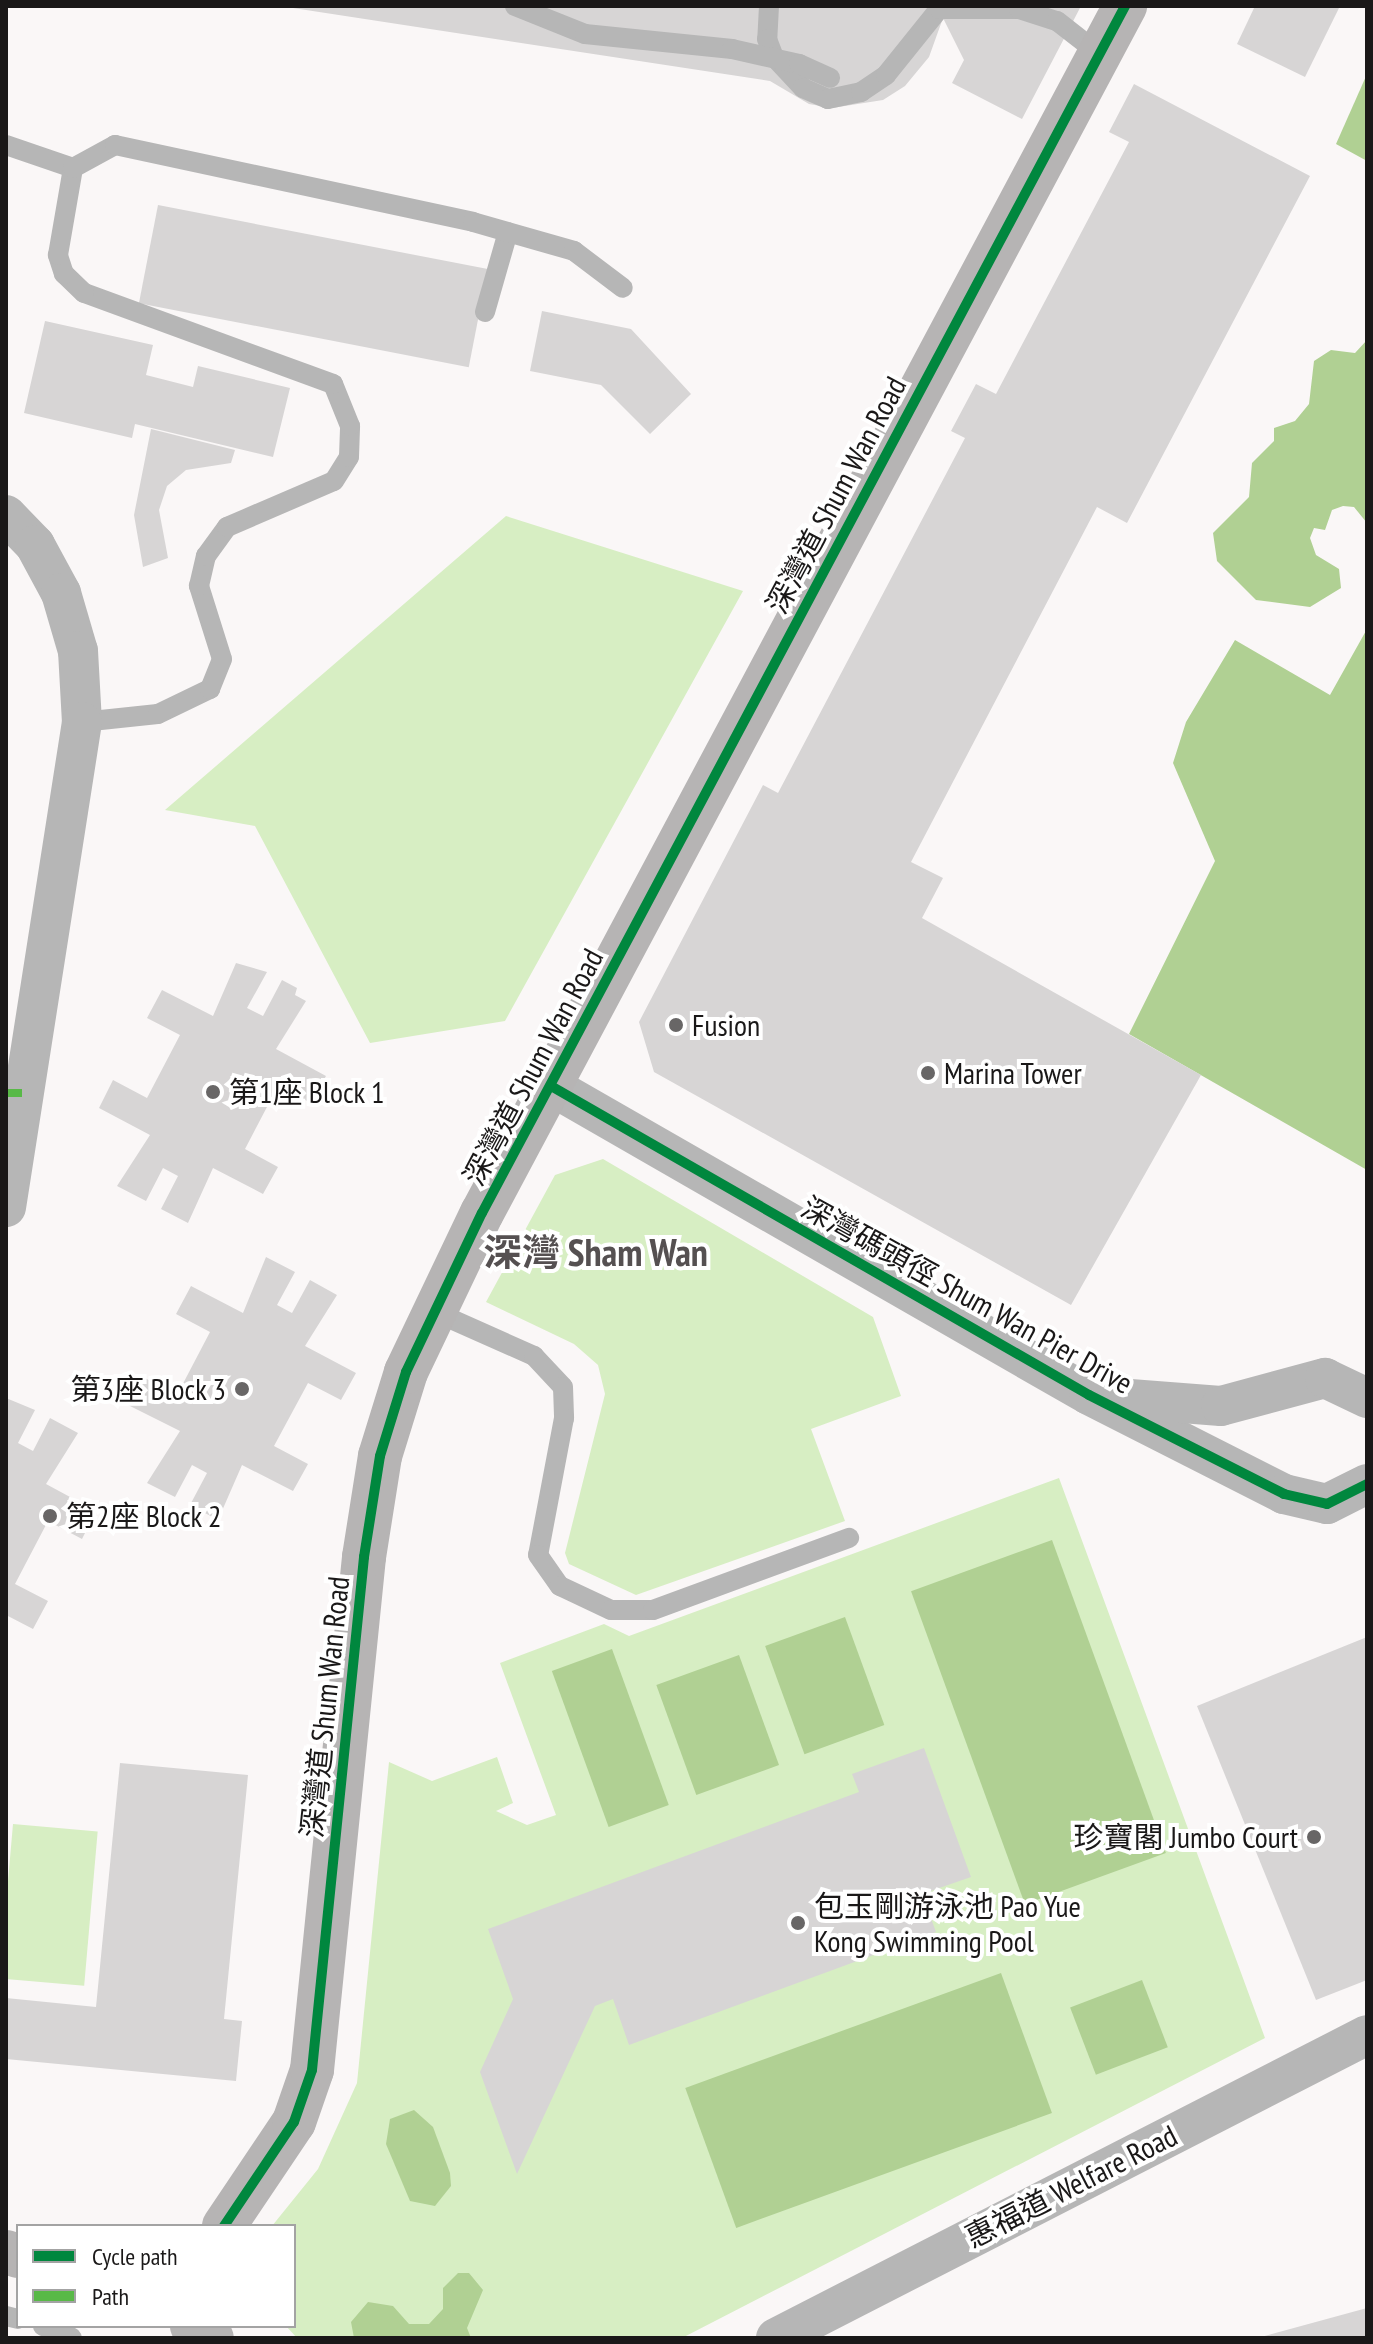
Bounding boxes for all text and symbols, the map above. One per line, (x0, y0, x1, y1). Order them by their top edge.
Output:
street label: 深灣道 Shum Wan Road (758, 370, 914, 620)
street label: 深灣道 Shum Wan Road (455, 942, 611, 1192)
place label: Fusion (692, 1007, 760, 1043)
marker: Fusion (667, 1016, 685, 1034)
place label: Marina Tower (944, 1055, 1082, 1091)
marker: Marina Tower (919, 1064, 937, 1082)
place label: 第1座 Block 1 (229, 1074, 385, 1110)
marker: 第1座 Block 1 (204, 1083, 222, 1101)
street label: 深灣碼頭徑 Shum Wan Pier Drive (795, 1189, 1139, 1401)
district label: 深灣 Sham Wan (484, 1229, 708, 1275)
place label: 第3座 Block 3 (70, 1371, 226, 1407)
marker: 第3座 Block 3 (233, 1380, 251, 1398)
place label: 第2座 Block 2 (66, 1498, 222, 1534)
marker: 第2座 Block 2 (41, 1507, 59, 1525)
street label: 深灣道 Shum Wan Road (293, 1574, 357, 1840)
place label: 珍寶閣 Jumbo Court (1073, 1819, 1298, 1855)
marker: 珍寶閣 Jumbo Court (1305, 1828, 1323, 1846)
place label: 包玉剛游泳池 Pao Yue Kong Swimming Pool (814, 1888, 1082, 1958)
marker: 包玉剛游泳池 Pao Yue Kong Swimming Pool (789, 1914, 807, 1932)
street label: 惠福道 Welfare Road (959, 2117, 1183, 2255)
legend (16, 2224, 296, 2328)
text: Cycle path (92, 2241, 178, 2272)
text: Path (92, 2281, 129, 2312)

